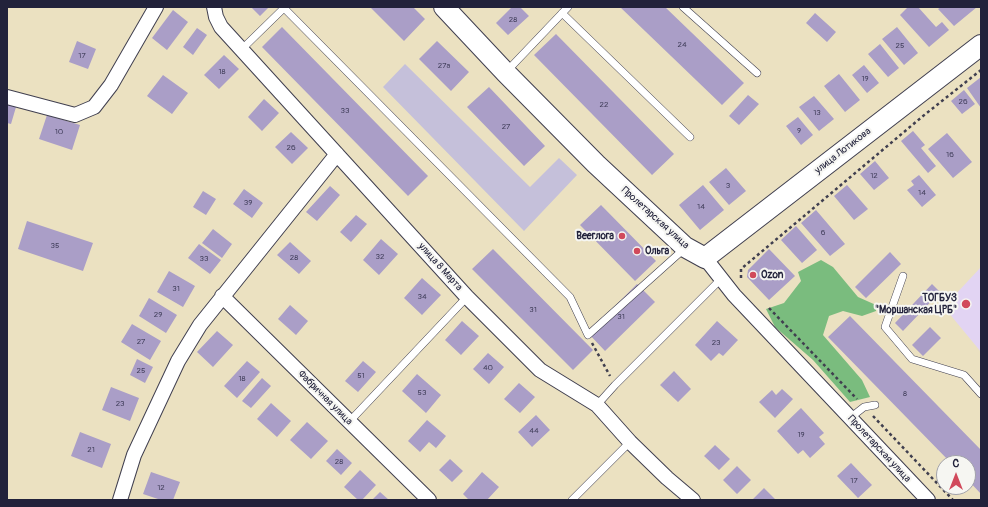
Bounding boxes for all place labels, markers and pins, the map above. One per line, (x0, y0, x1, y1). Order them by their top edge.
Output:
place label: Beerлога (576, 230, 614, 242)
marker: Beerлога (617, 231, 627, 241)
place label: Ольга (645, 245, 669, 257)
marker: Ольга (632, 246, 642, 256)
place label: Ozon (761, 269, 783, 281)
marker: Ozon (748, 270, 758, 280)
place label: ТОГБУЗ "Моршанская ЦРБ" (875, 292, 957, 316)
marker: ТОГБУЗ "Моршанская ЦРБ" (960, 298, 972, 310)

